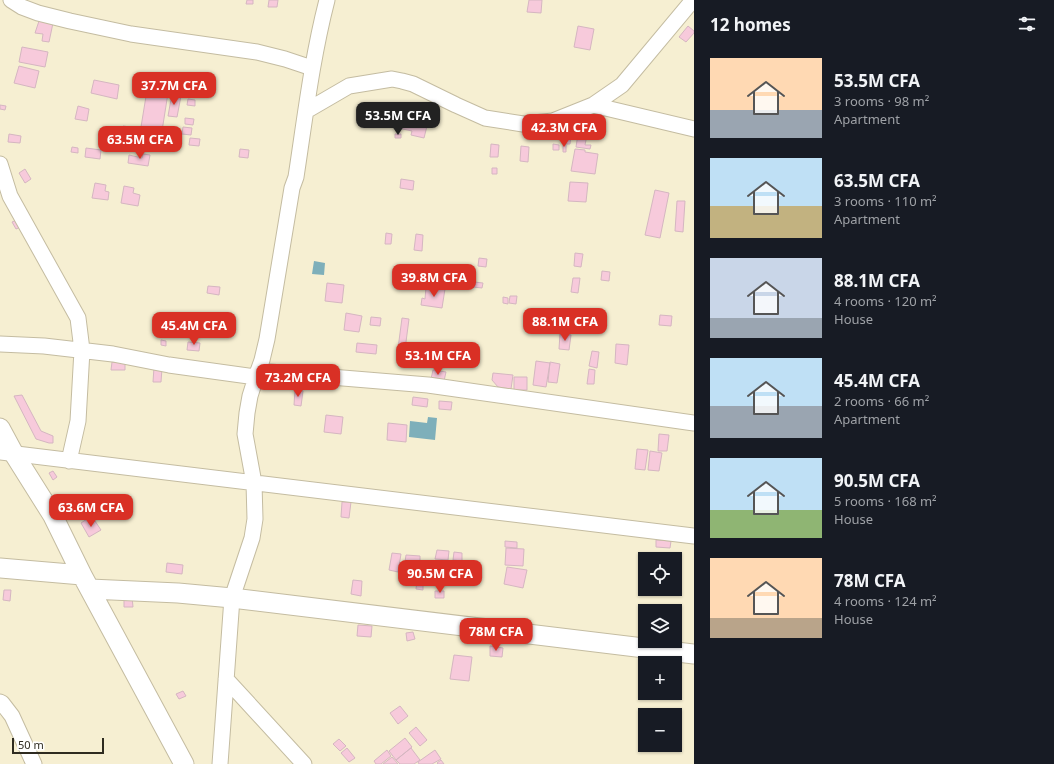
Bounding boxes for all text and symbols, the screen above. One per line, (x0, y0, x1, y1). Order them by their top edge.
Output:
text: 12 homes (710, 13, 791, 36)
icon: filters (1016, 13, 1038, 35)
text: 53.5M CFA (834, 69, 920, 92)
pin: 37.7M CFA (128, 72, 220, 106)
icon: home (742, 74, 790, 122)
text: 37.7M CFA (141, 76, 207, 94)
text: 3 rooms · 98 m² (834, 92, 929, 110)
pin: 53.5M CFA (352, 102, 444, 136)
text: 53.5M CFA (365, 106, 431, 124)
text: Apartment (834, 110, 900, 128)
pin: 42.3M CFA (518, 114, 610, 148)
text: 42.3M CFA (531, 118, 597, 136)
pin: 63.5M CFA (94, 126, 186, 160)
text: 63.5M CFA (107, 130, 173, 148)
text: 63.5M CFA (834, 169, 920, 192)
icon: home (742, 174, 790, 222)
text: 3 rooms · 110 m² (834, 192, 937, 210)
text: Apartment (834, 210, 900, 228)
pin: 39.8M CFA (388, 264, 480, 298)
text: 39.8M CFA (401, 268, 467, 286)
text: 88.1M CFA (834, 269, 920, 292)
icon: home (742, 274, 790, 322)
text: 4 rooms · 120 m² (834, 292, 937, 310)
pin: 88.1M CFA (519, 308, 611, 342)
text: House (834, 310, 873, 328)
pin: 45.4M CFA (148, 312, 240, 346)
text: 88.1M CFA (532, 312, 598, 330)
text: 45.4M CFA (161, 316, 227, 334)
pin: 53.1M CFA (392, 342, 484, 376)
text: 53.1M CFA (405, 346, 471, 364)
pin: 73.2M CFA (252, 364, 344, 398)
text: 73.2M CFA (265, 368, 331, 386)
text: 45.4M CFA (834, 369, 920, 392)
icon: home (742, 374, 790, 422)
text: 2 rooms · 66 m² (834, 392, 929, 410)
text: Apartment (834, 410, 900, 428)
text: 90.5M CFA (834, 469, 920, 492)
icon: home (742, 474, 790, 522)
text: 5 rooms · 168 m² (834, 492, 937, 510)
pin: 63.6M CFA (45, 494, 137, 528)
text: 63.6M CFA (58, 498, 124, 516)
text: House (834, 510, 873, 528)
map controls (638, 552, 682, 752)
button: locate (638, 552, 682, 596)
pin: 90.5M CFA (394, 560, 486, 594)
text: 90.5M CFA (407, 564, 473, 582)
text: 78M CFA (834, 569, 906, 592)
icon: home (742, 574, 790, 622)
text: 4 rooms · 124 m² (834, 592, 937, 610)
button: layers (638, 604, 682, 648)
text: House (834, 610, 873, 628)
pin: 78M CFA (459, 618, 533, 652)
text: 78M CFA (469, 622, 523, 640)
button: + (638, 656, 682, 700)
button: − (638, 708, 682, 752)
scale bar (12, 736, 104, 755)
text: 50 m (18, 737, 44, 752)

